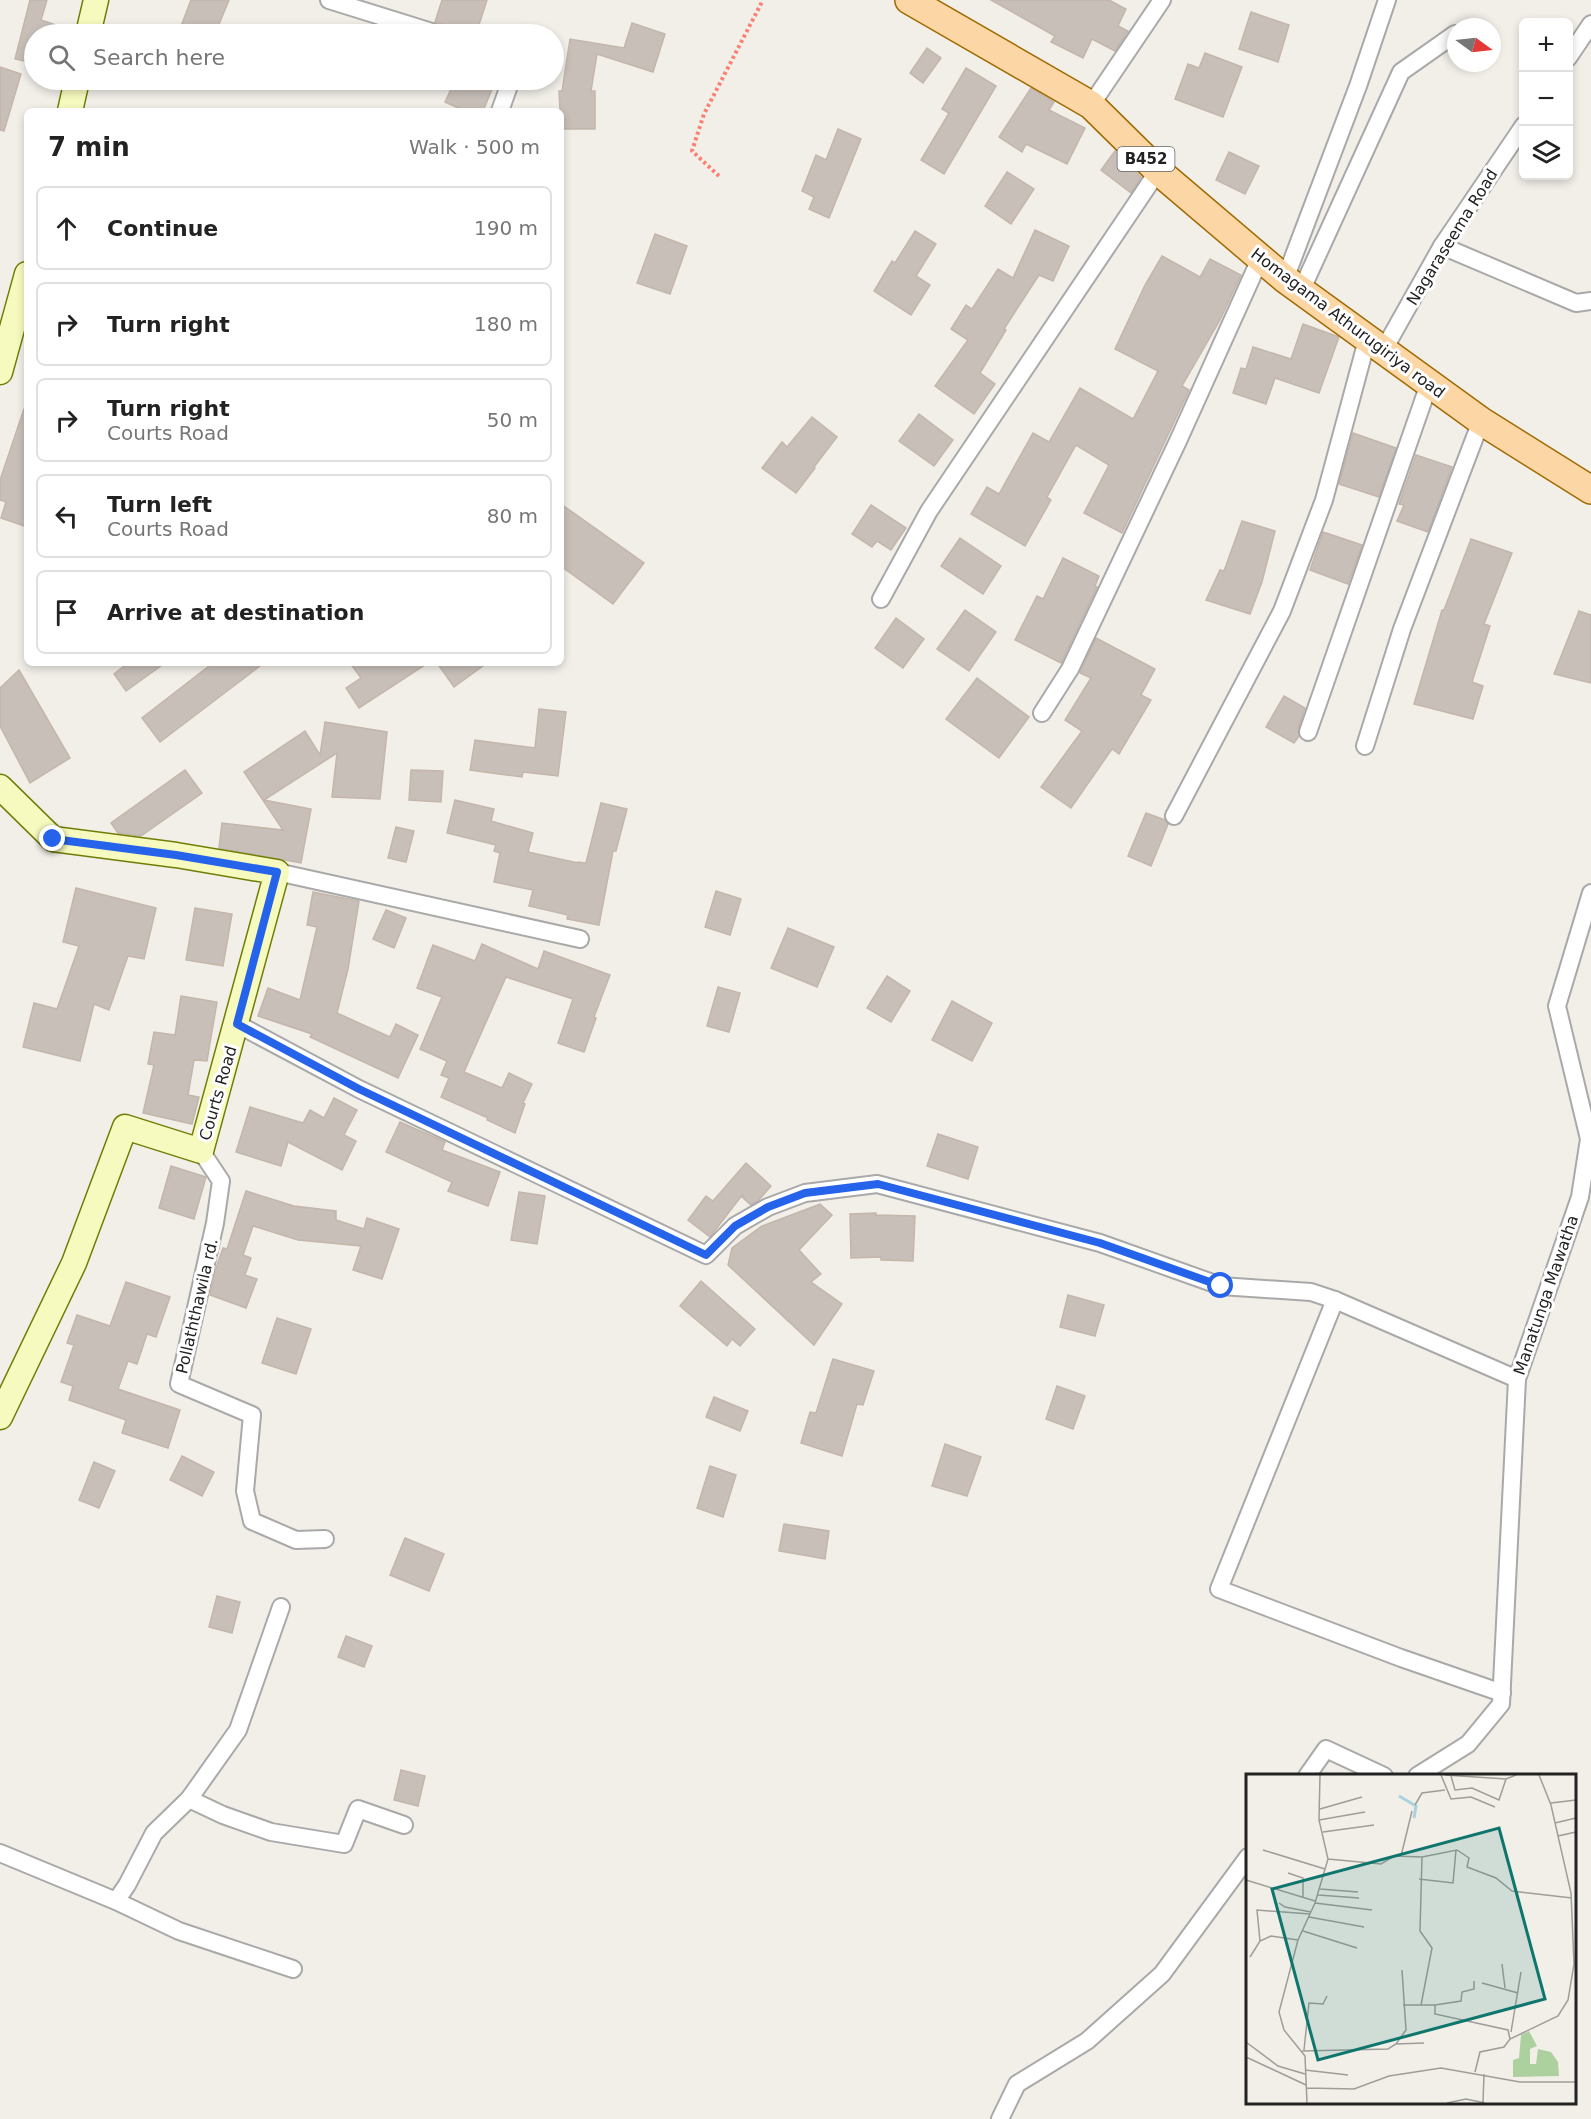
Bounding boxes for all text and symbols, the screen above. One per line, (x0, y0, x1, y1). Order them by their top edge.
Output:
north arrow (1447, 18, 1501, 72)
map controls (1519, 18, 1573, 180)
button: + (1519, 18, 1573, 72)
search box (24, 24, 564, 90)
icon: search (45, 41, 78, 74)
text: Search here (93, 45, 225, 70)
button: − (1519, 72, 1573, 126)
button: layers (1519, 126, 1573, 180)
text: 7 min (48, 132, 130, 162)
text: Walk · 500 m (409, 135, 540, 159)
road number: B452 (1118, 147, 1174, 171)
street label: Nagaraseema Road (1402, 165, 1502, 309)
icon: ahead (50, 212, 83, 245)
text: Continue (107, 216, 218, 241)
text: 190 m (474, 216, 538, 240)
street label: Homagama Athurugiriya road (1247, 244, 1449, 402)
icon: right (50, 308, 83, 341)
text: Turn right (107, 312, 230, 337)
text: 180 m (474, 312, 538, 336)
text: Turn right (107, 396, 230, 421)
icon: right (50, 404, 83, 437)
text: 50 m (487, 408, 538, 432)
text: Courts Road (107, 421, 229, 445)
text: Turn left (107, 492, 212, 517)
icon: left (50, 500, 83, 533)
text: 80 m (487, 504, 538, 528)
text: Courts Road (107, 517, 229, 541)
icon: arrive (50, 596, 83, 629)
text: Arrive at destination (107, 600, 364, 625)
route end (39, 825, 65, 851)
street label: Courts Road (195, 1044, 241, 1142)
street label: Manatunga Mawatha (1510, 1213, 1582, 1377)
street label: Pollaththawila rd. (172, 1236, 222, 1376)
route start (1207, 1272, 1233, 1298)
inset map (1246, 1774, 1576, 2104)

